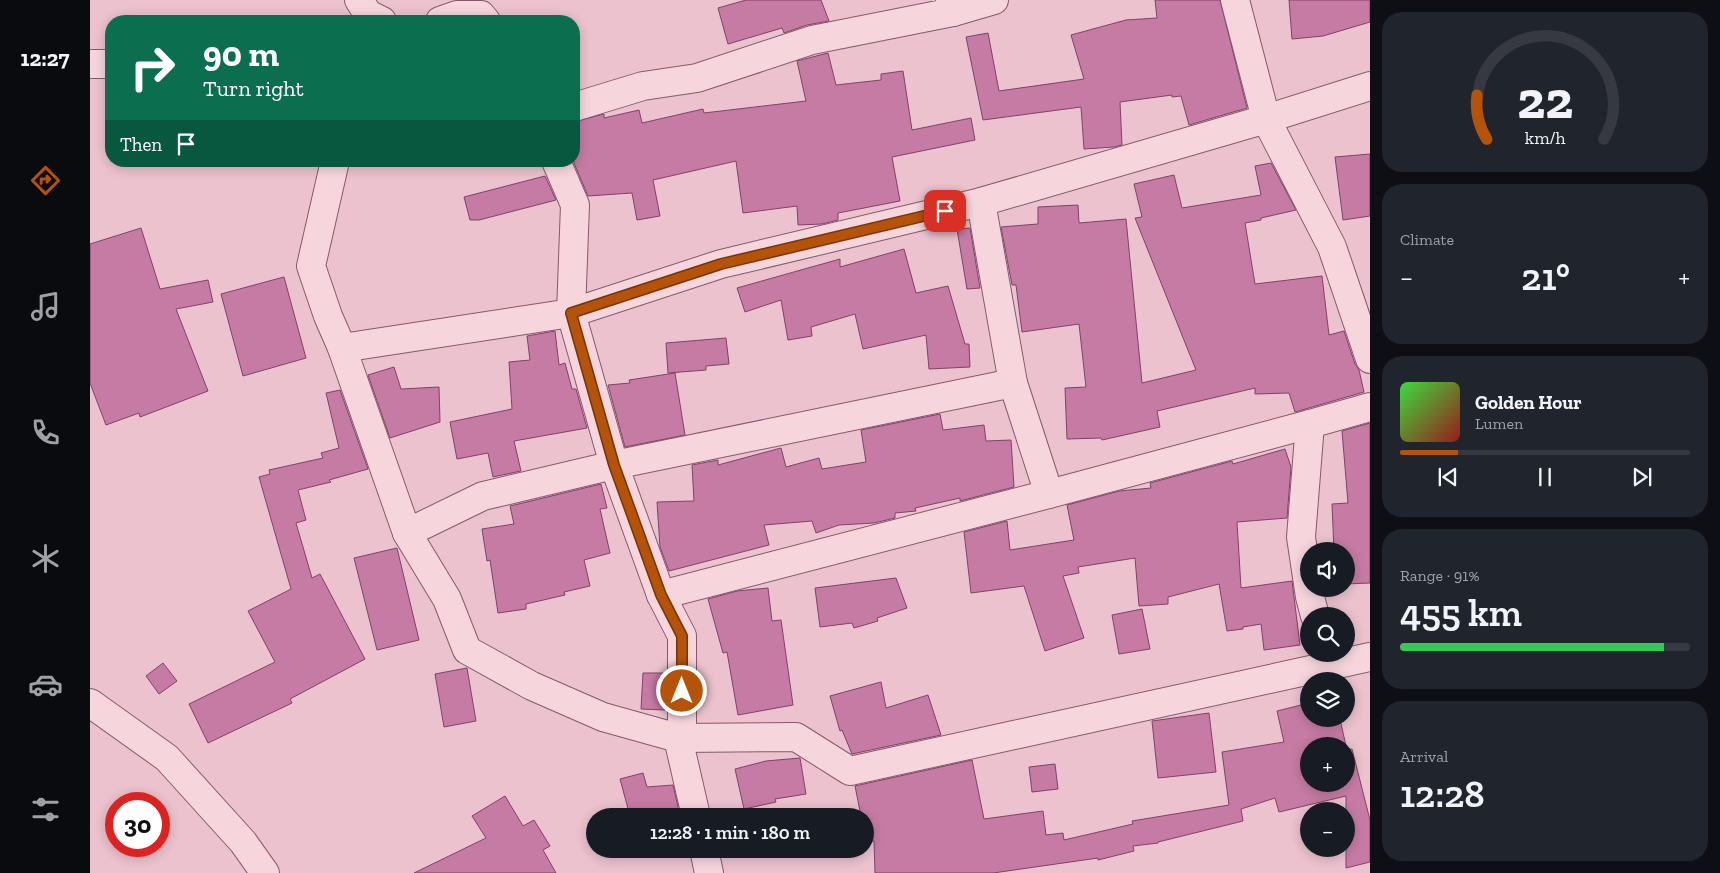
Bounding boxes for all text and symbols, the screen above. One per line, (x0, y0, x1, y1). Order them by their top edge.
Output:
text: 90 m (203, 33, 279, 75)
icon: right (120, 35, 185, 100)
text: 12:27 (21, 45, 69, 72)
text: 22 (1517, 69, 1573, 131)
text: Turn right (203, 75, 304, 102)
text: km/h (1525, 127, 1565, 149)
icon: arrive (172, 130, 200, 158)
text: Then (120, 133, 162, 156)
icon: directions (28, 163, 63, 198)
pin (924, 190, 966, 232)
icon: arrive (931, 197, 959, 225)
text: Climate (1400, 230, 1454, 249)
text: 21° (1521, 254, 1570, 300)
text: − (1400, 261, 1413, 294)
text: + (1678, 261, 1690, 294)
icon: music (28, 289, 63, 324)
text: Golden Hour (1475, 391, 1582, 414)
text: Lumen (1475, 414, 1523, 433)
icon: phone (28, 415, 63, 450)
icon: previous (1434, 463, 1462, 491)
icon: pause (1531, 463, 1559, 491)
icon: next (1628, 463, 1656, 491)
icon: climate (28, 541, 63, 576)
map controls (1300, 542, 1355, 857)
button: sound (1300, 542, 1355, 597)
text: Range · 91% (1400, 566, 1479, 585)
text: 455 km (1400, 590, 1522, 636)
button: search (1300, 607, 1355, 662)
position arrow (655, 664, 707, 716)
icon: car (28, 667, 63, 702)
button: layers (1300, 672, 1355, 727)
button: + (1300, 737, 1355, 792)
text: Arrival (1400, 747, 1448, 766)
text: 12:28 (1400, 771, 1485, 817)
icon: filters (28, 792, 63, 827)
speed limit sign: 30 (105, 792, 170, 857)
button: − (1300, 802, 1355, 857)
text: 12:28 · 1 min · 180 m (650, 821, 810, 844)

